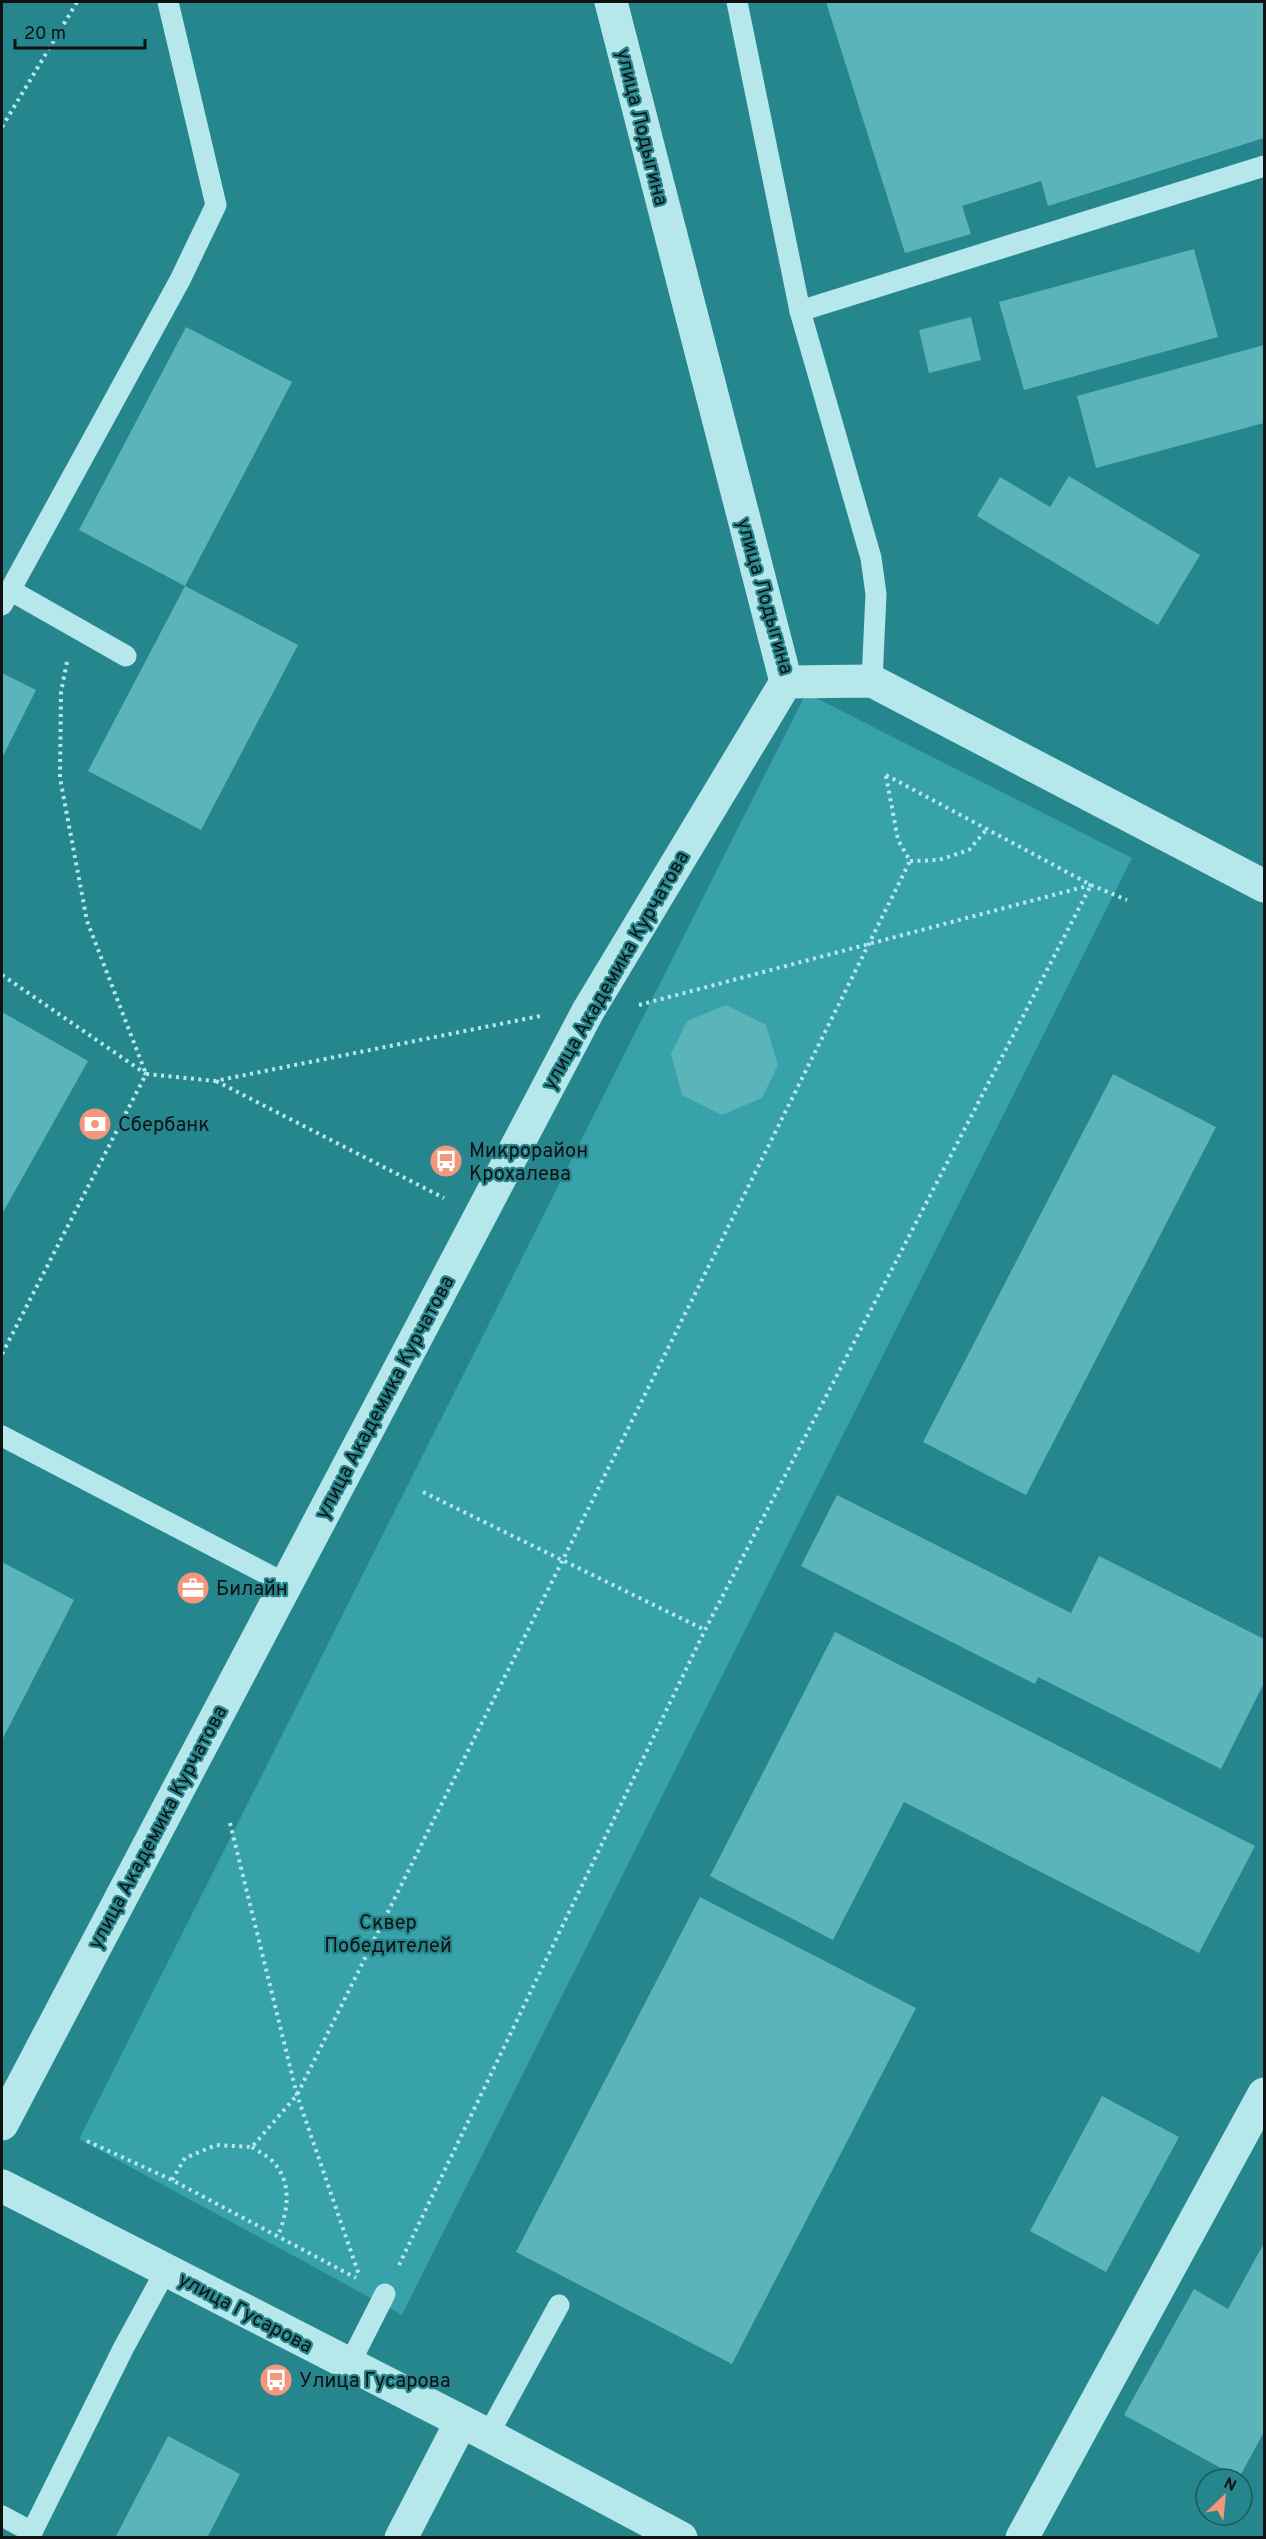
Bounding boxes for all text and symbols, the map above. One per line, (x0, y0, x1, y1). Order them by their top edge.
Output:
scale bar (15, 12, 146, 50)
text: 20 m (24, 23, 66, 46)
street label: улица Лодыгина (609, 46, 673, 209)
street label: улица Лодыгина (729, 516, 799, 678)
street label: улица Академика Курчатова (537, 847, 696, 1095)
bank icon: Сбербанк (77, 1106, 113, 1142)
place label: Сбербанк (118, 1113, 210, 1139)
place label: Микрорайон Крохалева (469, 1139, 588, 1188)
bus stop icon: Микрорайон Крохалева (428, 1143, 464, 1179)
street label: улица Академика Курчатова (310, 1272, 461, 1524)
office icon: Билайн (175, 1570, 211, 1606)
place label: Билайн (216, 1577, 288, 1603)
street label: улица Академика Курчатова (83, 1702, 234, 1954)
park label: Сквер Победителей (324, 1911, 452, 1960)
street label: улица Гусарова (173, 2267, 317, 2360)
bus stop icon: Улица Гусарова (258, 2362, 294, 2398)
place label: Улица Гусарова (299, 2369, 451, 2395)
north arrow (1194, 2467, 1254, 2527)
text: N (1220, 2474, 1239, 2497)

